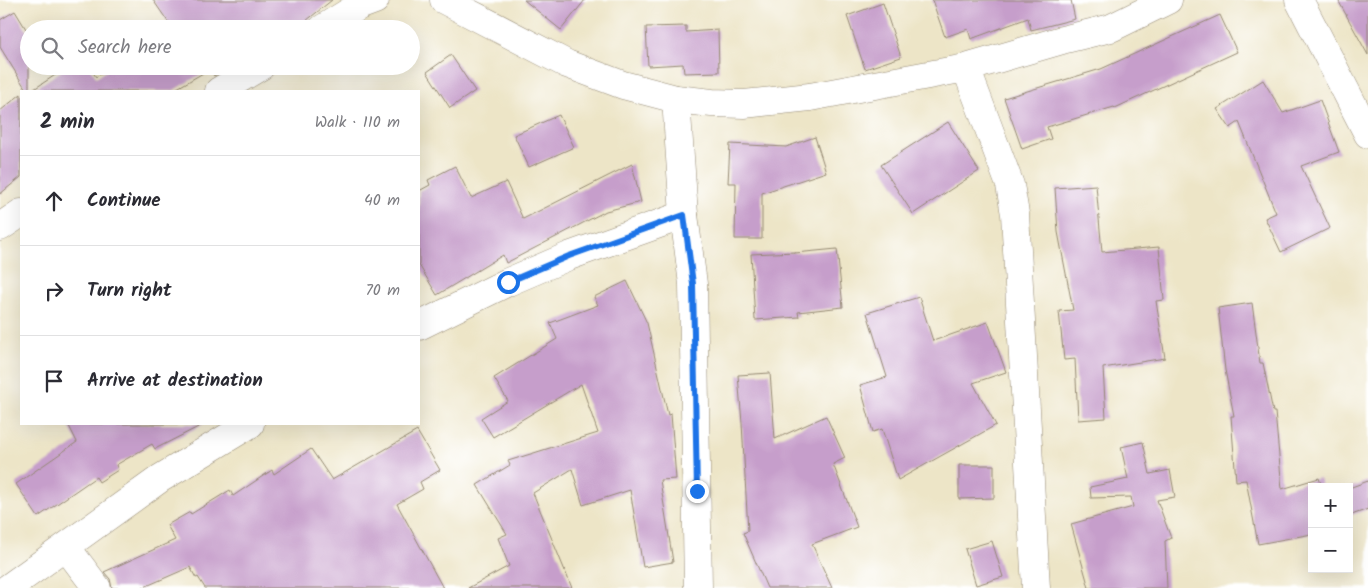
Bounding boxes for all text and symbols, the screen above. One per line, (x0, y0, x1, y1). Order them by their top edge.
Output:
search box (20, 20, 420, 75)
text: Search here (78, 33, 172, 63)
icon: search (38, 34, 66, 62)
text: 2 min (40, 106, 95, 139)
text: Walk · 110 m (315, 110, 400, 135)
text: Continue (87, 186, 160, 216)
icon: ahead (40, 187, 68, 215)
text: 40 m (364, 188, 400, 213)
route start (497, 271, 520, 294)
text: Turn right (87, 276, 172, 306)
icon: right (40, 277, 68, 305)
text: 70 m (365, 278, 400, 303)
text: Arrive at destination (87, 366, 263, 396)
icon: arrive (40, 367, 68, 395)
route end (686, 480, 709, 503)
map controls (1308, 483, 1353, 573)
button: + (1308, 483, 1353, 528)
button: − (1308, 528, 1353, 573)

